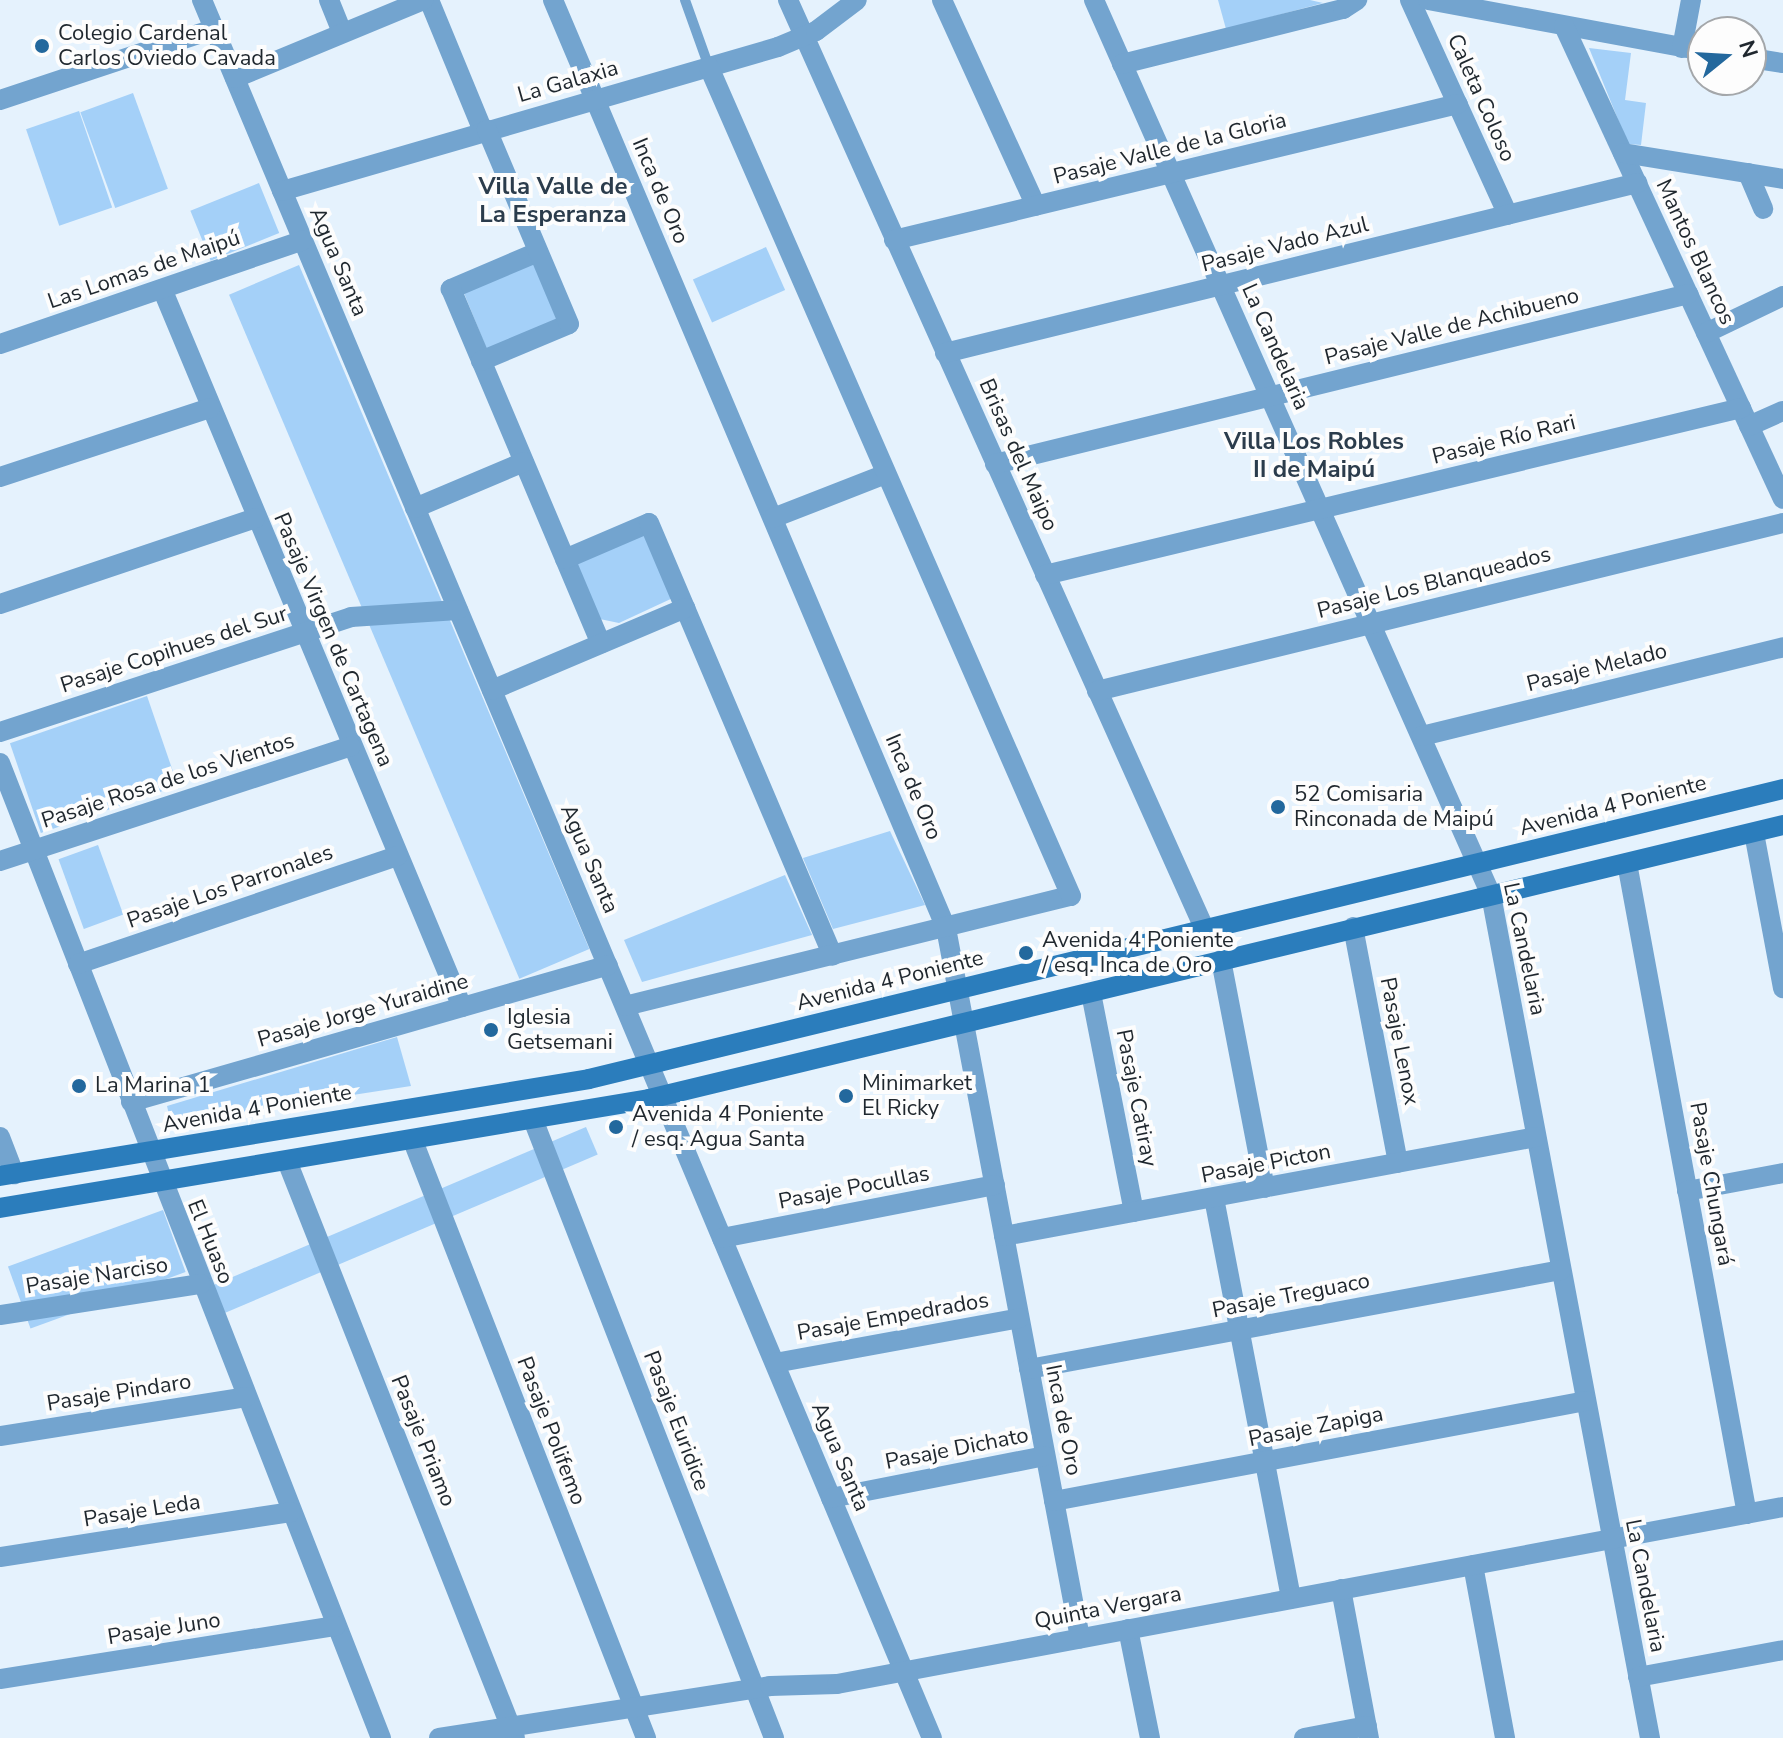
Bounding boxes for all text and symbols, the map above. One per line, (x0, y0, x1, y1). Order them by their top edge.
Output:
north arrow (1687, 16, 1767, 96)
place label: Colegio Cardenal Carlos Oviedo Cavada (58, 20, 276, 72)
street label: Caleta Coloso (1441, 30, 1521, 166)
marker: Colegio Cardenal Carlos Oviedo Cavada (33, 37, 51, 55)
text: N (1731, 37, 1765, 62)
street label: La Galaxia (515, 55, 621, 109)
street label: Pasaje Valle de la Gloria (1051, 107, 1289, 191)
street label: Inca de Oro (626, 134, 694, 248)
district label: Villa Valle de La Esperanza (478, 173, 628, 229)
street label: Mantos Blancos (1650, 175, 1740, 329)
street label: Agua Santa (303, 204, 373, 320)
street label: Pasaje Vado Azul (1199, 211, 1371, 279)
street label: Las Lomas de Maipú (44, 225, 244, 315)
street label: La Candelaria (1235, 280, 1315, 414)
street label: Pasaje Valle de Achibueno (1322, 283, 1582, 371)
street label: Brisas del Maipo (973, 375, 1063, 535)
street label: Pasaje Río Rari (1430, 409, 1578, 471)
district label: Villa Los Robles II de Maipú (1224, 428, 1404, 484)
street label: Pasaje Virgen de Cartagena (267, 509, 399, 771)
street label: Pasaje Los Blanqueados (1314, 541, 1554, 625)
street label: Pasaje Copihues del Sur (57, 601, 291, 699)
street label: Pasaje Melado (1524, 638, 1670, 698)
street label: Pasaje Rosa de los Vientos (38, 728, 298, 834)
street label: Inca de Oro (879, 730, 947, 844)
street label: Avenida 4 Poniente (1517, 770, 1709, 842)
place label: 52 Comisaria Rinconada de Maipú (1294, 781, 1494, 832)
marker: 52 Comisaria Rinconada de Maipú (1269, 798, 1287, 816)
street label: Agua Santa (554, 801, 624, 917)
street label: Pasaje Los Parronales (124, 839, 336, 935)
street label: La Candelaria (1497, 880, 1551, 1018)
place label: Avenida 4 Poniente / esq. Inca de Oro (1042, 927, 1234, 978)
marker: Avenida 4 Poniente / esq. Inca de Oro (1017, 944, 1035, 962)
street label: Avenida 4 Poniente (794, 945, 986, 1017)
street label: Pasaje Jorge Yuraidine (255, 968, 471, 1054)
street label: Pasaje Lenox (1374, 975, 1424, 1107)
place label: Iglesia Getsemani (507, 1004, 613, 1056)
marker: Iglesia Getsemani (482, 1021, 500, 1039)
street label: Pasaje Catiray (1110, 1027, 1162, 1169)
place label: Minimarket El Ricky (862, 1070, 972, 1122)
place label: La Marina 1 (95, 1073, 211, 1099)
marker: La Marina 1 (70, 1077, 88, 1095)
street label: Avenida 4 Poniente (160, 1079, 354, 1139)
marker: Minimarket El Ricky (837, 1087, 855, 1105)
street label: Pasaje Chungará (1684, 1100, 1738, 1268)
place label: Avenida 4 Poniente / esq. Agua Santa (632, 1101, 824, 1152)
marker: Avenida 4 Poniente / esq. Agua Santa (607, 1118, 625, 1136)
street label: Pasaje Picton (1199, 1139, 1333, 1189)
street label: Pasaje Pocullas (776, 1160, 932, 1216)
street label: El Huaso (181, 1196, 239, 1288)
street label: Pasaje Narciso (24, 1252, 170, 1300)
street label: Pasaje Treguaco (1210, 1268, 1372, 1324)
street label: Pasaje Empedrados (795, 1287, 991, 1347)
street label: Pasaje Euridice (637, 1347, 715, 1495)
street label: Pasaje Polifemo (511, 1353, 591, 1509)
street label: Inca de Oro (1039, 1362, 1087, 1478)
street label: Pasaje Pindaro (45, 1369, 193, 1417)
street label: Pasaje Priamo (385, 1371, 461, 1511)
street label: Agua Santa (805, 1399, 875, 1515)
street label: Pasaje Zapiga (1246, 1401, 1386, 1453)
street label: Pasaje Dichato (883, 1422, 1031, 1476)
street label: Pasaje Leda (82, 1489, 202, 1533)
street label: La Candelaria (1619, 1517, 1671, 1655)
street label: Quinta Vergara (1032, 1581, 1184, 1635)
street label: Pasaje Juno (106, 1607, 222, 1651)

